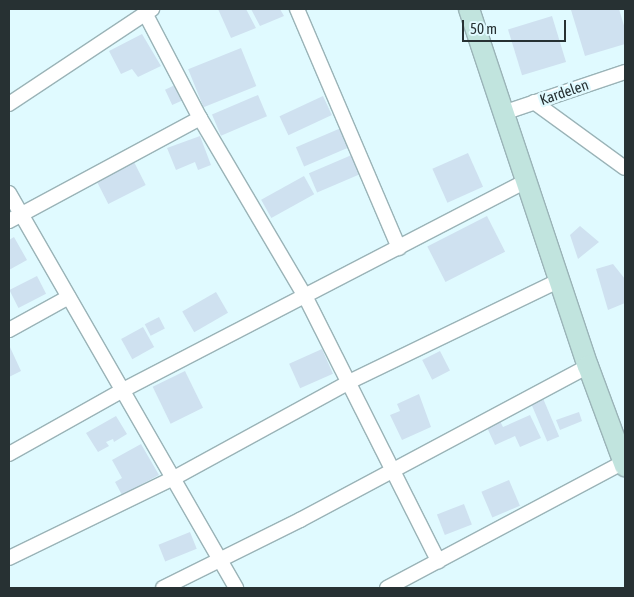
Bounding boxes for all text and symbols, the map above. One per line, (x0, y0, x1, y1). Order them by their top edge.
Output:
scale bar (464, 10, 568, 42)
text: 50 m (470, 20, 497, 37)
street label: Kardelen (537, 75, 591, 109)

